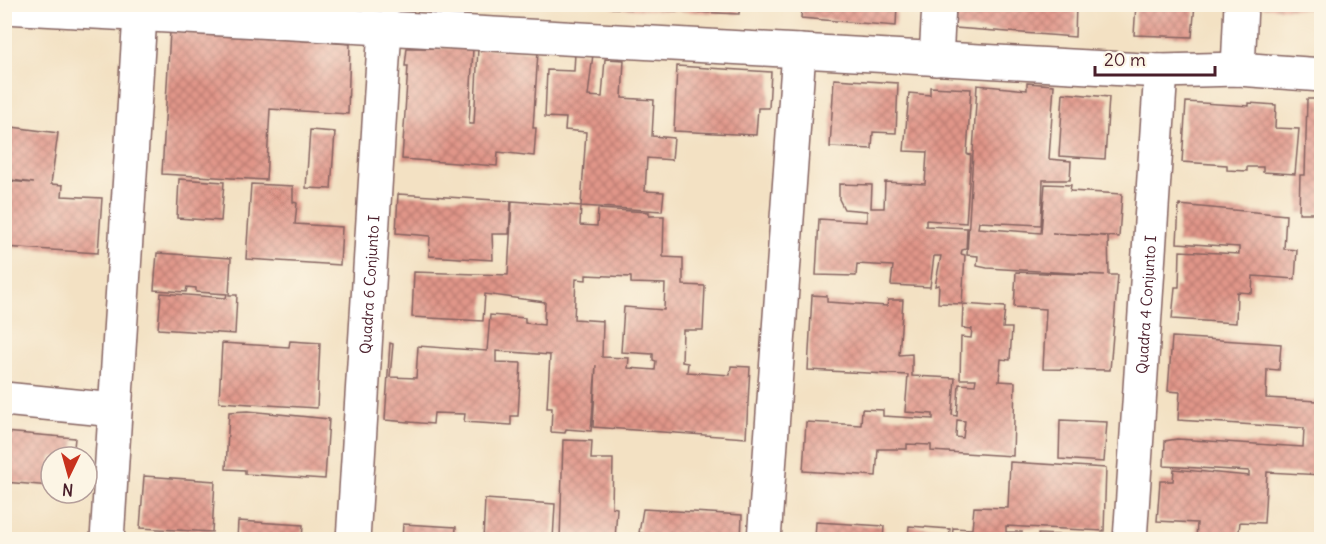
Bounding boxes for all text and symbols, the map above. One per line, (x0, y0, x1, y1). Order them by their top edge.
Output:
scale bar (1095, 39, 1215, 77)
text: 20 m (1104, 48, 1146, 71)
street label: Quadra 6 Conjunto I (355, 215, 383, 354)
street label: Quadra 4 Conjunto I (1132, 235, 1160, 374)
north arrow (39, 445, 99, 505)
text: N (61, 479, 74, 500)

